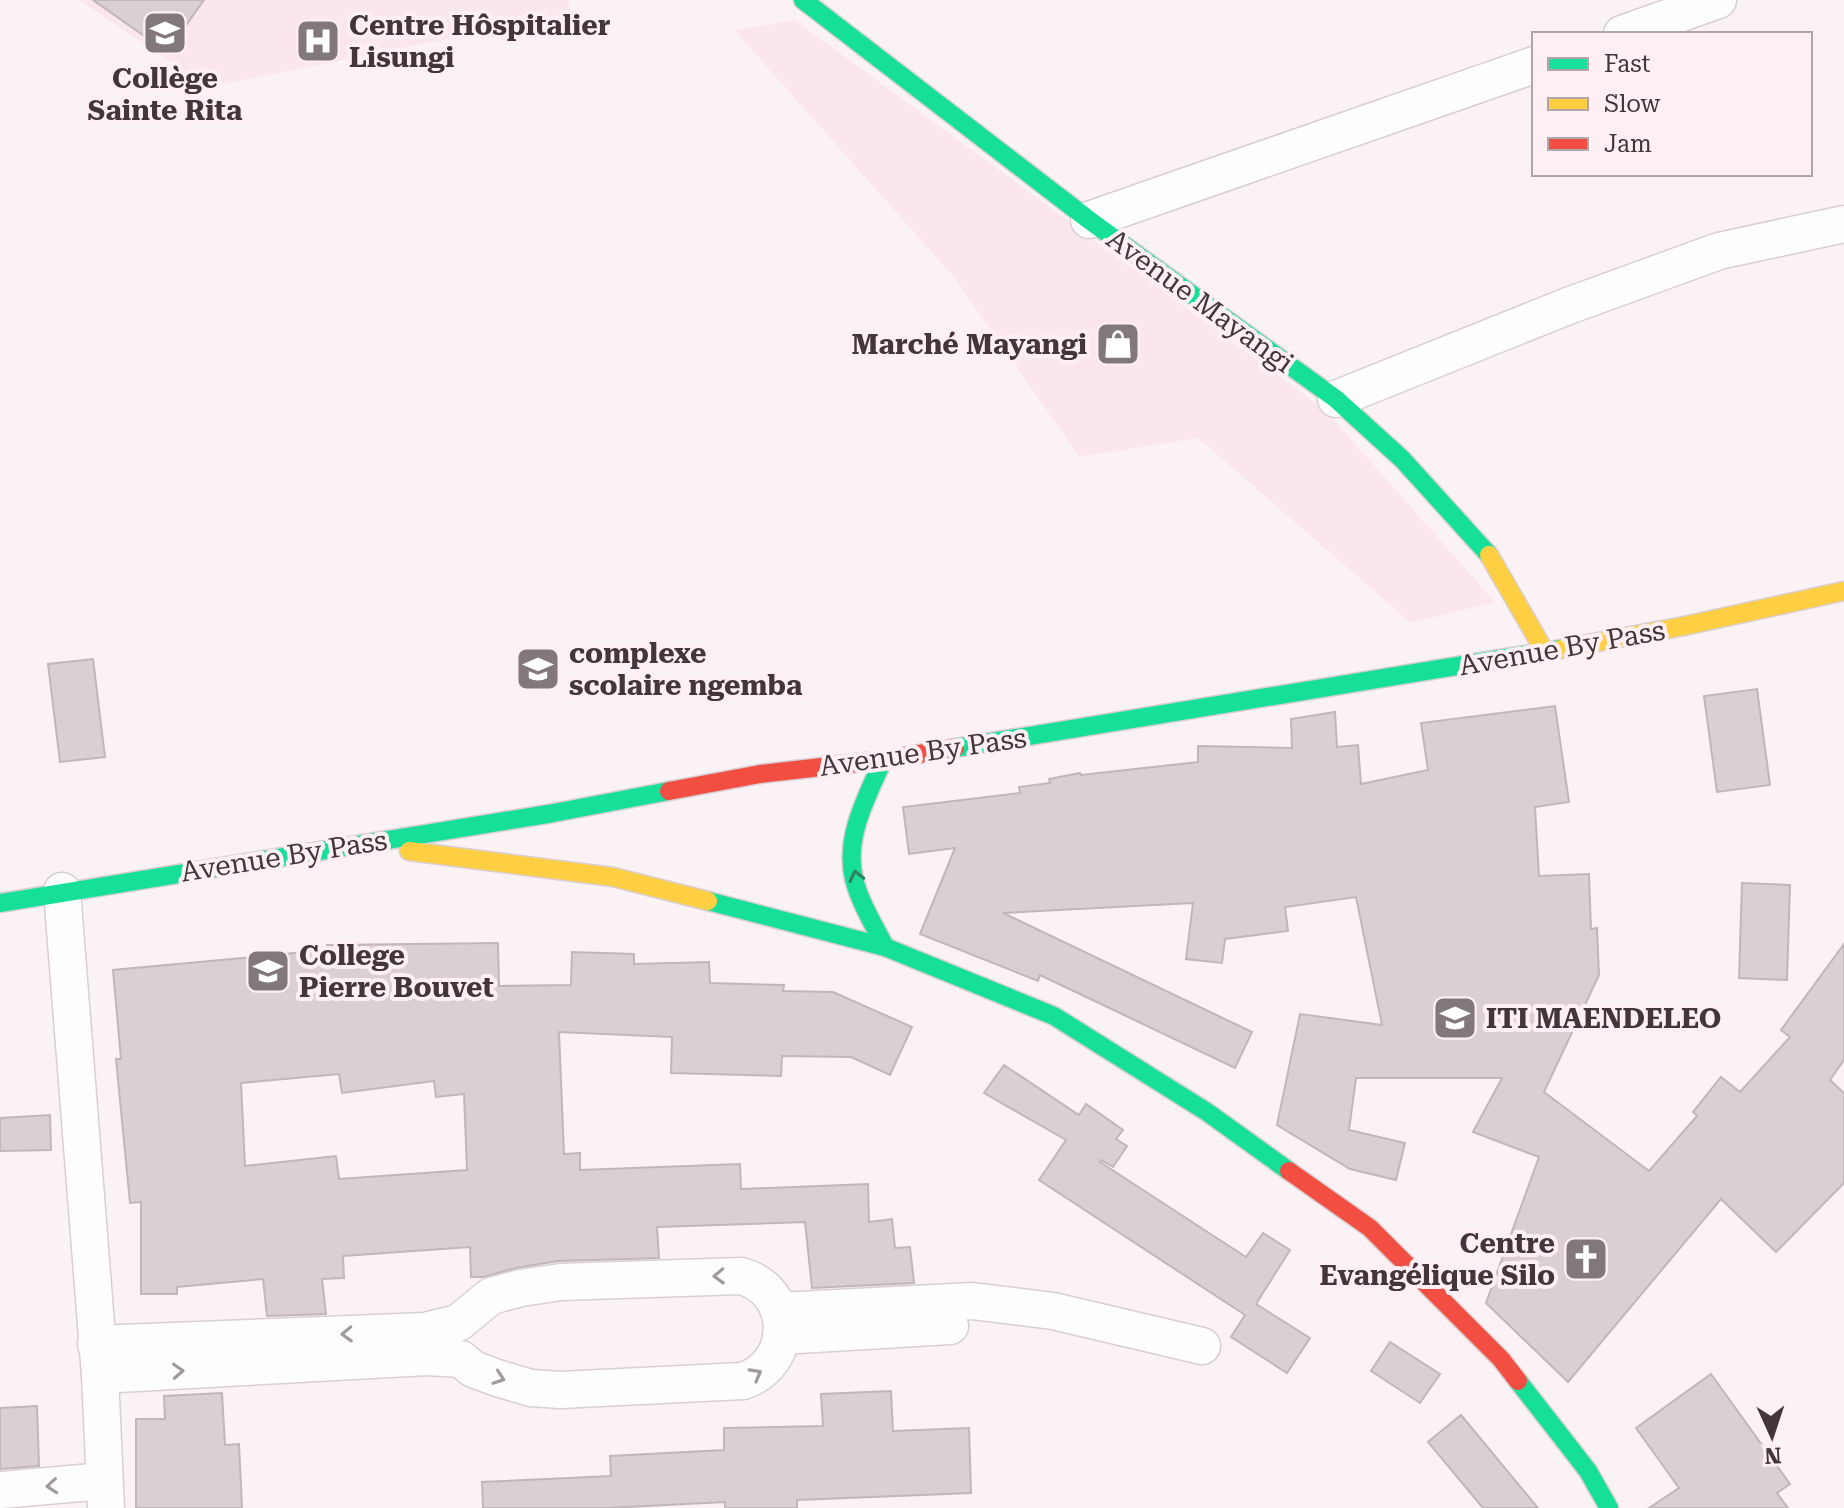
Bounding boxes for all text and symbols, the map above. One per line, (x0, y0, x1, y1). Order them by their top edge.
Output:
school or university icon: Collège Sainte Rita (141, 9, 189, 57)
place label: Centre Hôspitalier Lisungi (349, 9, 611, 74)
hospital icon: Centre Hôspitalier Lisungi (294, 17, 342, 65)
legend (1532, 32, 1812, 176)
text: Fast (1604, 50, 1651, 78)
place label: Collège Sainte Rita (88, 62, 243, 127)
text: Slow (1604, 90, 1661, 118)
text: Jam (1604, 130, 1652, 158)
street label: Avenue Mayangi (1100, 222, 1300, 380)
shop icon: Marché Mayangi (1094, 320, 1142, 368)
place label: Marché Mayangi (851, 328, 1087, 361)
street label: Avenue By Pass (1456, 614, 1668, 682)
place label: complexe scolaire ngemba (569, 637, 803, 702)
school or university icon: complexe scolaire ngemba (514, 645, 562, 693)
street label: Avenue By Pass (817, 721, 1029, 783)
street label: Avenue By Pass (178, 823, 390, 889)
one-way arrow (848, 869, 865, 883)
place label: College Pierre Bouvet (299, 939, 494, 1004)
school or university icon: College Pierre Bouvet (244, 947, 292, 995)
school or university icon: ITI MAENDELEO (1431, 994, 1479, 1042)
place label: ITI MAENDELEO (1486, 1002, 1721, 1035)
place label: Centre Evangélique Silo (1319, 1227, 1555, 1292)
church icon: Centre Evangélique Silo (1562, 1235, 1610, 1283)
one-way arrow (712, 1268, 725, 1285)
one-way arrow (340, 1326, 353, 1343)
one-way arrow (172, 1363, 185, 1380)
one-way arrow (492, 1369, 506, 1385)
one-way arrow (748, 1369, 762, 1384)
north arrow (1732, 1396, 1812, 1476)
text: N (1764, 1443, 1782, 1468)
one-way arrow (45, 1477, 58, 1494)

